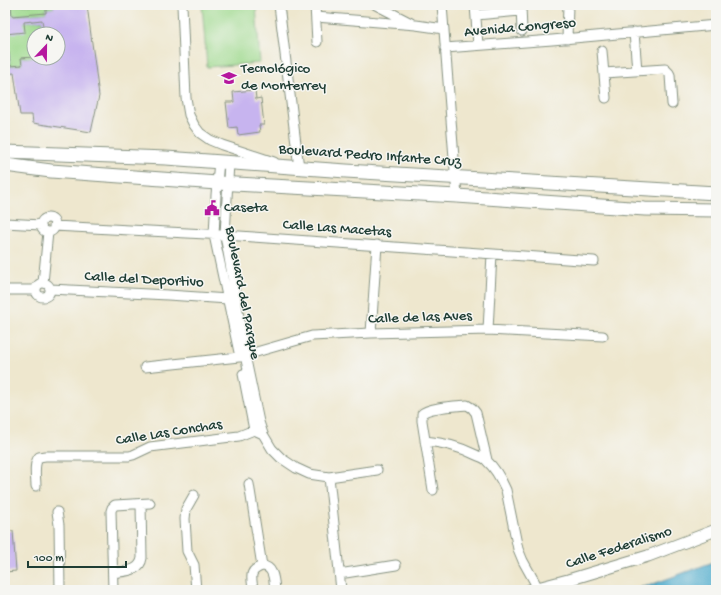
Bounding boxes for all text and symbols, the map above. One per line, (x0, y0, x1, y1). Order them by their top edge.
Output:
street label: Avenida Congreso (463, 14, 577, 42)
north arrow (26, 26, 66, 66)
text: N (43, 32, 55, 45)
place label: Tecnológico de Monterrey (240, 60, 327, 95)
school or university icon: Tecnológico de Monterrey (220, 69, 238, 87)
street label: Boulevard Pedro Infante Cruz (277, 141, 462, 171)
public building icon: Caseta (203, 199, 221, 217)
place label: Caseta (224, 199, 269, 217)
street label: Calle Las Macetas (282, 216, 392, 242)
street label: Boulevard del Parque (220, 224, 264, 361)
street label: Calle del Deportivo (84, 268, 204, 292)
street label: Calle de las Aves (368, 307, 473, 329)
street label: Calle Las Conchas (115, 416, 224, 450)
street label: Calle Federalismo (564, 522, 675, 574)
scale bar (28, 543, 126, 569)
text: 100 m (33, 552, 64, 566)

